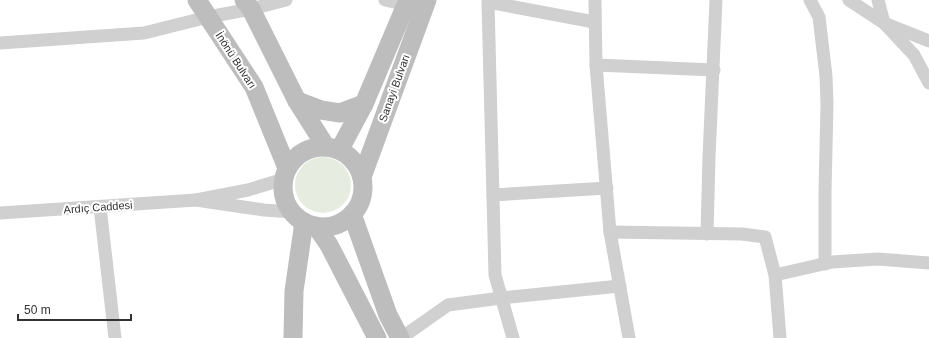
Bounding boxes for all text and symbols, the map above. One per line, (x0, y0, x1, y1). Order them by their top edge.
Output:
street label: İnönü Bulvarı (213, 30, 259, 90)
street label: Sanayi Bulvarı (376, 53, 412, 123)
street label: Ardıç Caddesi (63, 199, 133, 215)
scale bar (18, 296, 131, 322)
text: 50 m (24, 303, 51, 317)

